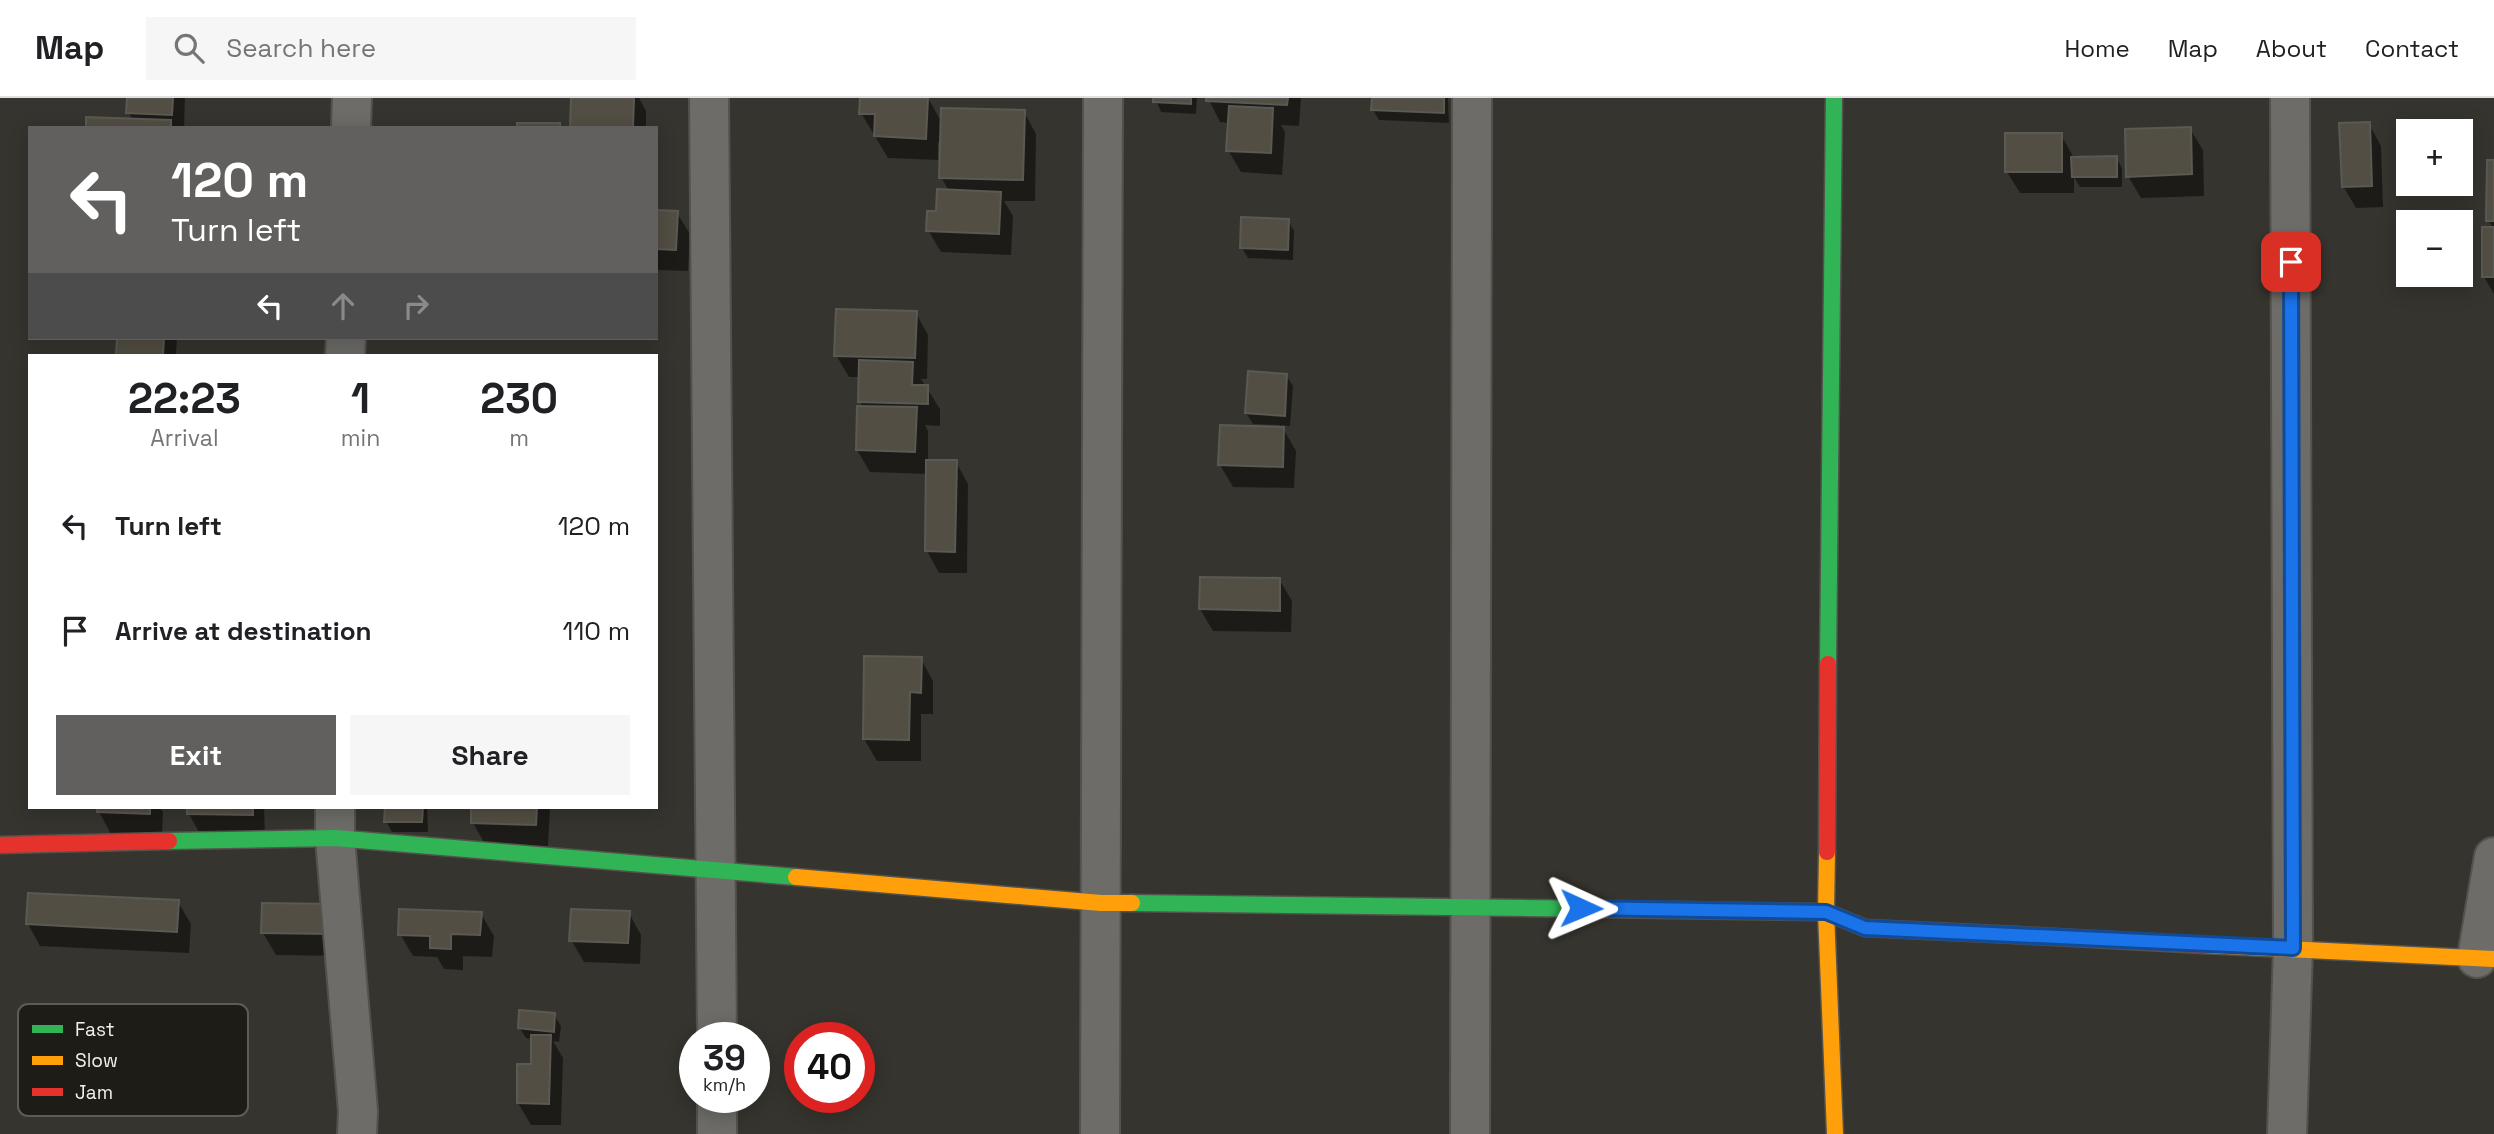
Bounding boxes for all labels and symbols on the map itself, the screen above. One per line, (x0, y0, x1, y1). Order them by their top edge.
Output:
pin (2261, 232, 2321, 292)
position arrow (1544, 871, 1618, 945)
legend (18, 1004, 248, 1116)
text: Fast (75, 1017, 115, 1042)
speed limit sign: 40 (784, 1022, 875, 1113)
text: Slow (75, 1048, 118, 1073)
text: Jam (75, 1080, 113, 1105)

